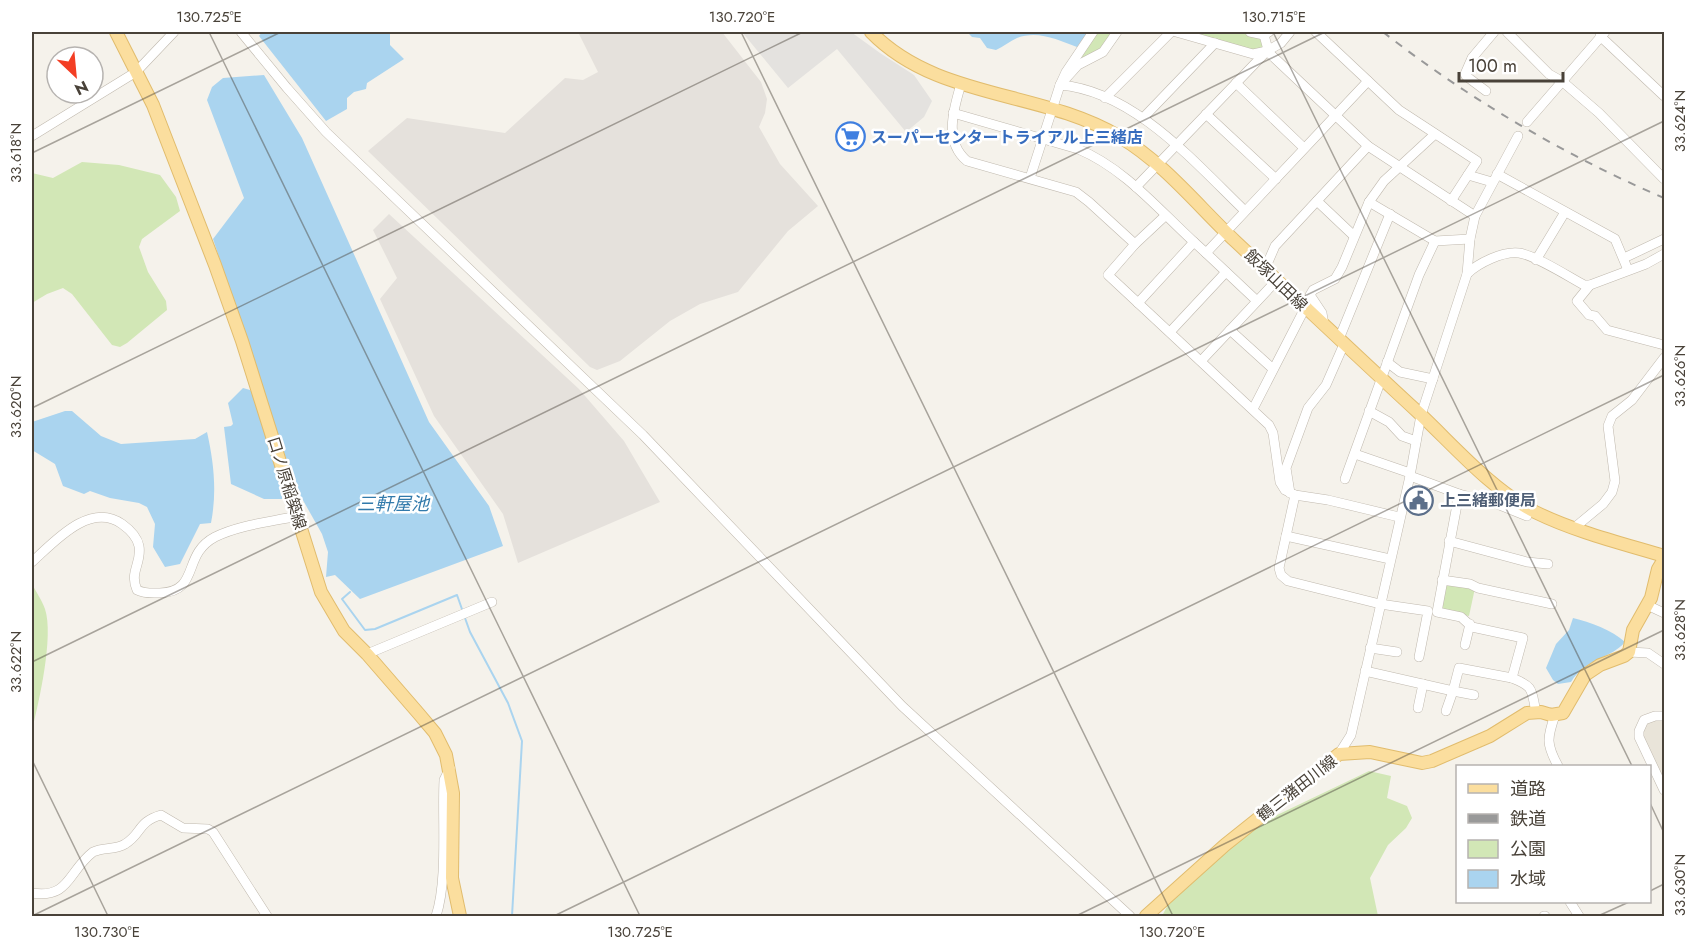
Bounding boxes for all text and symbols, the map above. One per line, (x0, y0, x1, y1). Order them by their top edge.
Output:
text: 130.725°E (176, 6, 242, 28)
text: 130.720°E (709, 6, 775, 28)
text: 130.715°E (1242, 6, 1306, 28)
north arrow (45, 45, 105, 105)
scale bar (1459, 45, 1562, 83)
text: 100 m (1468, 53, 1517, 79)
text: N (71, 75, 92, 101)
text: 33.624°N (1669, 90, 1691, 152)
supermarket icon: スーパーセンタートライアル上三緒店 (834, 121, 866, 153)
text: 33.618°N (5, 123, 27, 183)
place label: スーパーセンタートライアル上三緒店 (871, 126, 1143, 149)
street label: 飯塚山田線 (1239, 244, 1313, 316)
text: 33.626°N (1669, 345, 1691, 407)
text: 33.620°N (5, 376, 27, 438)
street label: 口ノ原稲築線 (262, 434, 312, 532)
public building icon: 上三緒郵便局 (1403, 484, 1435, 516)
place label: 上三緒郵便局 (1440, 489, 1536, 512)
water label: 三軒屋池 (357, 491, 431, 517)
text: 33.628°N (1669, 599, 1691, 661)
text: 33.622°N (5, 631, 27, 693)
street label: 鶴三潴田川線 (1252, 749, 1342, 827)
legend (1456, 765, 1651, 903)
text: 道路 (1510, 776, 1546, 802)
text: 鉄道 (1510, 806, 1546, 832)
text: 公園 (1510, 836, 1546, 862)
text: 33.630°N (1669, 854, 1691, 916)
text: 水域 (1510, 866, 1546, 892)
text: 130.730°E (74, 921, 140, 943)
text: 130.725°E (607, 921, 673, 943)
text: 130.720°E (1139, 921, 1205, 943)

